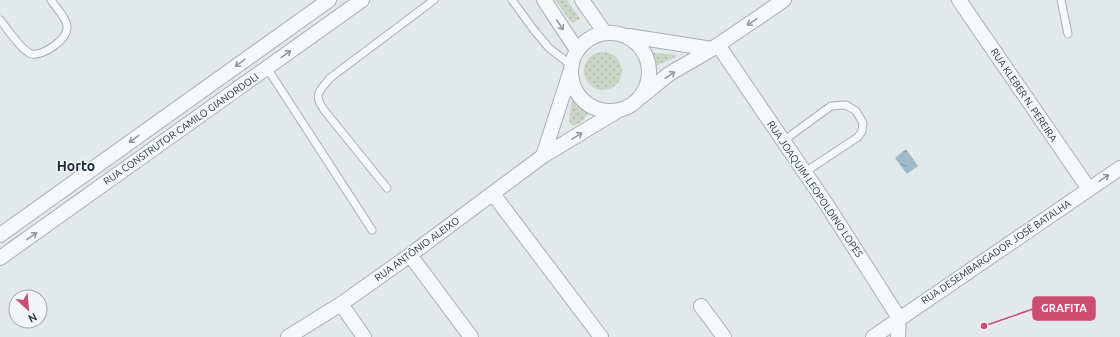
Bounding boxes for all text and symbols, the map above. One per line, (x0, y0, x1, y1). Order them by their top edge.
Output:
one-way arrow (747, 18, 758, 26)
one-way arrow (556, 19, 564, 30)
street label: RUA KLEBER N. PEREIRA (989, 46, 1060, 144)
one-way arrow (280, 50, 291, 59)
one-way arrow (235, 59, 246, 67)
street label: RUA CONSTRUTOR CAMILO GIANORDOLI (101, 71, 261, 187)
one-way arrow (664, 71, 675, 79)
street label: RUA JOAQUIM LEOPOLDINO LOPES (765, 119, 865, 259)
one-way arrow (571, 132, 582, 141)
one-way arrow (129, 135, 140, 143)
district label: Horto (57, 158, 95, 174)
one-way arrow (1098, 174, 1109, 182)
street label: RUA DESEMBARGADOR JOSÉ BATALHA (919, 197, 1073, 306)
street label: RUA ANTÔNIO ALEIXO (373, 214, 462, 283)
one-way arrow (26, 231, 37, 240)
north arrow (8, 289, 48, 329)
callout: GRAFITA (1033, 297, 1095, 320)
text: GRAFITA (1041, 302, 1087, 314)
text: N (26, 311, 39, 325)

